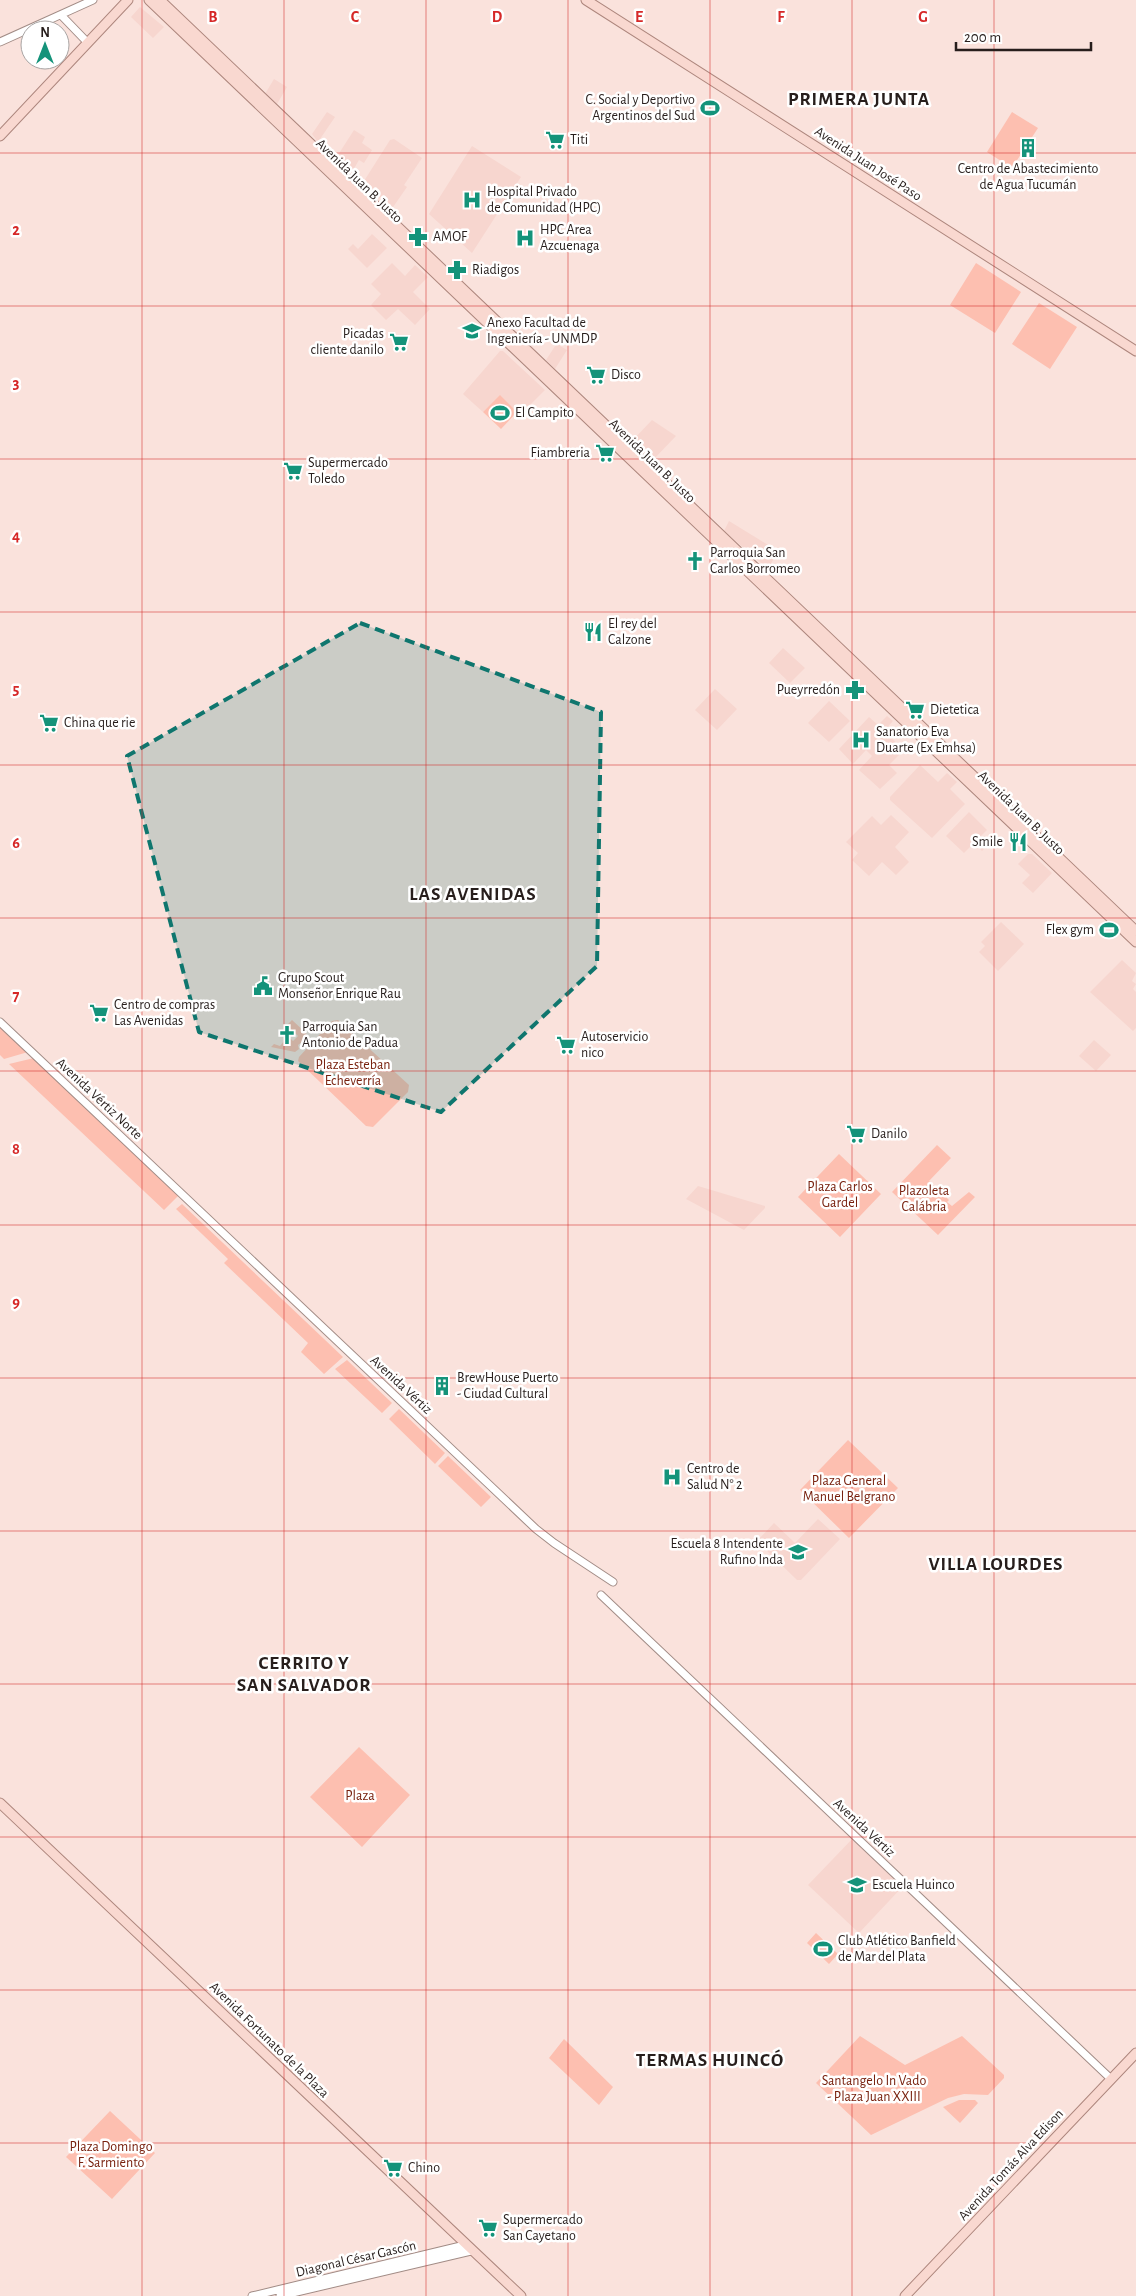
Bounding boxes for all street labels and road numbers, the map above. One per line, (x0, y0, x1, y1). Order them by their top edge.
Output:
street label: Avenida Juan José Paso (812, 124, 924, 204)
street label: Avenida Juan B. Justo (313, 136, 405, 226)
street label: Avenida Juan B. Justo (606, 416, 698, 506)
street label: Avenida Juan B. Justo (975, 768, 1067, 858)
street label: Avenida Vértiz Norte (53, 1056, 145, 1142)
street label: Avenida Vértiz (368, 1353, 435, 1417)
street label: Avenida Vértiz (831, 1796, 898, 1860)
street label: Avenida Fortunato de la Plaza (207, 1979, 332, 2101)
street label: Avenida Tomás Alva Edison (956, 2107, 1066, 2223)
street label: Diagonal César Gascón (295, 2238, 417, 2280)

